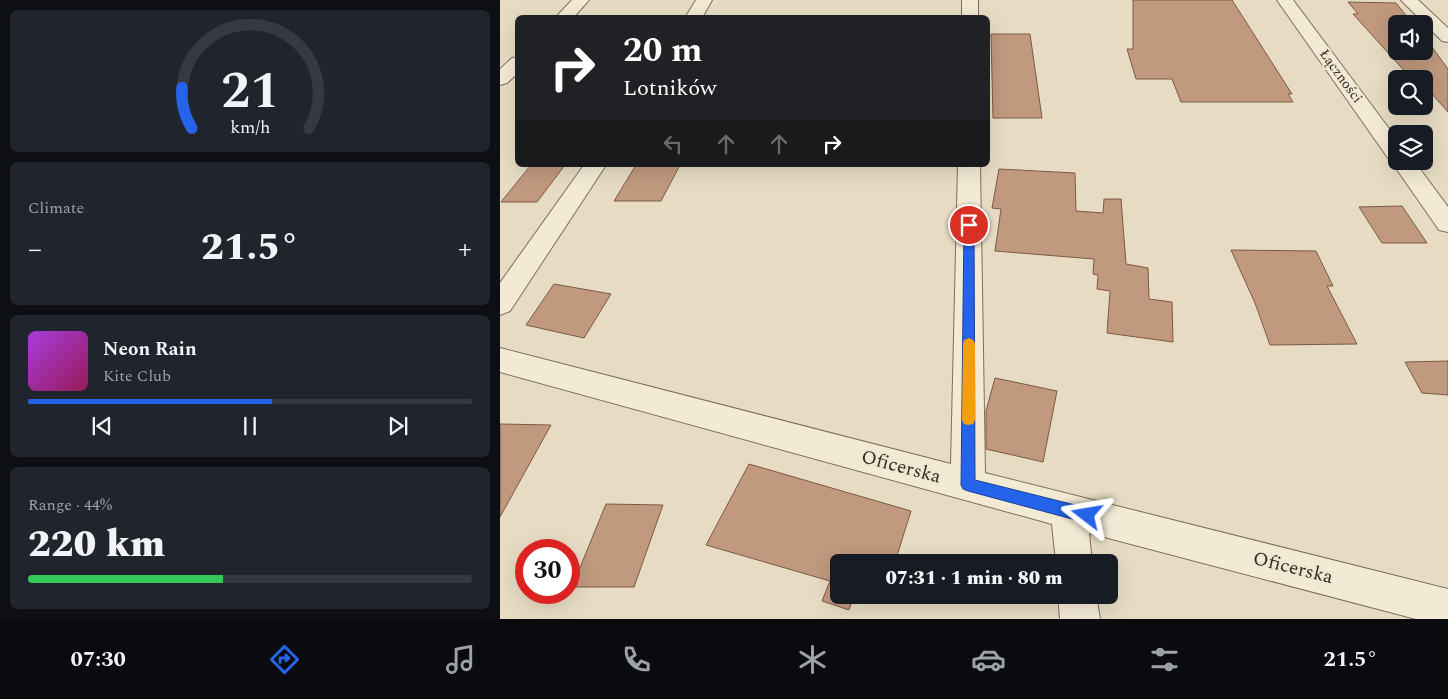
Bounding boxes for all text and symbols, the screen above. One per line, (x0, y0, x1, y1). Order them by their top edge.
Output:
map controls (1388, 15, 1433, 170)
button: sound (1388, 15, 1433, 60)
text: 20 m (623, 24, 703, 77)
icon: right (540, 35, 605, 100)
street label: Łączności (1314, 45, 1368, 107)
text: 21 (221, 52, 279, 131)
button: search (1388, 70, 1433, 115)
text: Lotników (623, 72, 717, 105)
text: km/h (230, 114, 270, 141)
button: layers (1388, 125, 1433, 170)
icon: left (659, 130, 687, 158)
icon: ahead (712, 130, 740, 158)
icon: ahead (765, 130, 793, 158)
icon: right (818, 130, 846, 158)
text: Climate (28, 196, 84, 220)
pin (948, 204, 990, 246)
icon: arrive (955, 211, 983, 239)
text: 21.5° (201, 219, 299, 277)
text: − (28, 228, 42, 271)
text: + (458, 228, 472, 271)
text: Neon Rain (103, 335, 197, 364)
text: Kite Club (103, 364, 171, 388)
icon: previous (88, 412, 116, 440)
icon: pause (236, 412, 264, 440)
icon: next (384, 412, 412, 440)
street label: Oficerska (858, 442, 945, 492)
position arrow (1060, 488, 1112, 540)
text: Range · 44% (28, 493, 112, 517)
text: 220 km (28, 516, 165, 574)
speed limit sign: 30 (515, 539, 580, 604)
street label: Oficerska (1250, 544, 1337, 592)
text: 07:31 · 1 min · 80 m (885, 564, 1063, 593)
icon: directions (267, 642, 302, 677)
icon: music (443, 642, 478, 677)
icon: phone (619, 642, 654, 677)
icon: climate (795, 642, 830, 677)
icon: car (971, 642, 1006, 677)
icon: filters (1147, 642, 1182, 677)
text: 07:30 (71, 643, 126, 676)
text: 21.5° (1323, 643, 1377, 676)

